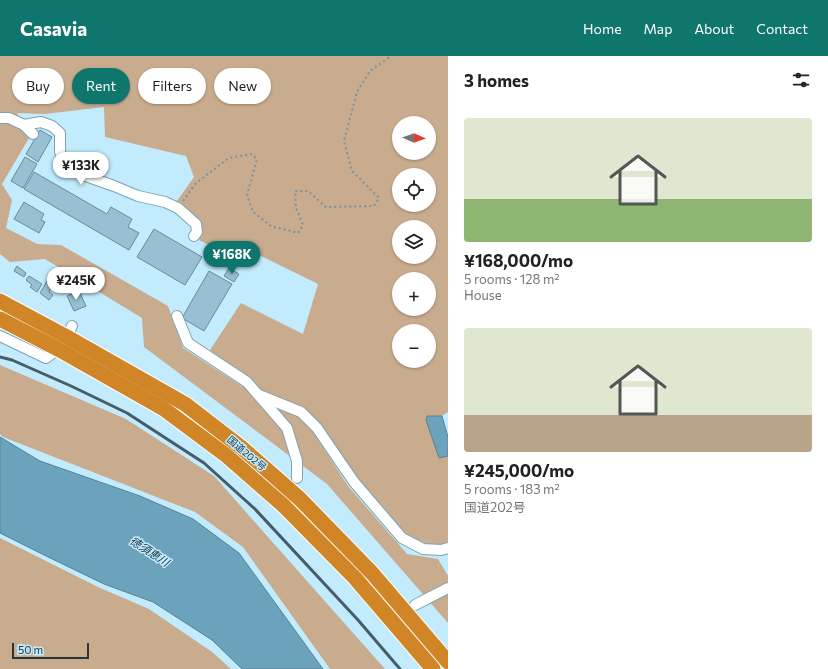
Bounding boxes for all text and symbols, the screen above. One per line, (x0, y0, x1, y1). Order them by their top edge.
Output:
text: Casavia (20, 17, 87, 40)
text: Home (583, 20, 622, 37)
text: Map (644, 20, 672, 37)
text: About (694, 20, 734, 37)
text: Contact (756, 20, 808, 37)
chip: Buy (12, 68, 64, 104)
chip: Rent (72, 68, 130, 104)
chip: Filters (138, 68, 206, 104)
chip: New (214, 68, 271, 104)
icon: filters (790, 69, 812, 91)
text: 3 homes (464, 70, 529, 91)
north arrow (392, 116, 436, 160)
map controls (392, 116, 436, 368)
icon: home (602, 144, 674, 216)
pin: ¥133K (53, 152, 109, 186)
text: ¥133K (62, 157, 100, 173)
button: locate (392, 168, 436, 212)
button: layers (392, 220, 436, 264)
pin: ¥168K (204, 241, 260, 275)
text: ¥168K (212, 246, 252, 262)
text: ¥168,000/mo (464, 250, 573, 271)
pin: ¥245K (48, 267, 104, 301)
text: 5 rooms · 128 m² (464, 271, 559, 287)
text: ¥245K (56, 272, 96, 288)
button: + (392, 272, 436, 316)
text: House (464, 287, 502, 303)
button: − (392, 324, 436, 368)
icon: home (602, 354, 674, 426)
street label: 国道202号 (225, 433, 269, 473)
text: ¥245,000/mo (464, 460, 574, 481)
text: 5 rooms · 183 m² (464, 481, 560, 497)
text: 国道202号 (464, 499, 526, 515)
water label: 徳須恵川 (128, 534, 173, 569)
scale bar (12, 641, 89, 660)
text: 50 m (18, 643, 43, 656)

